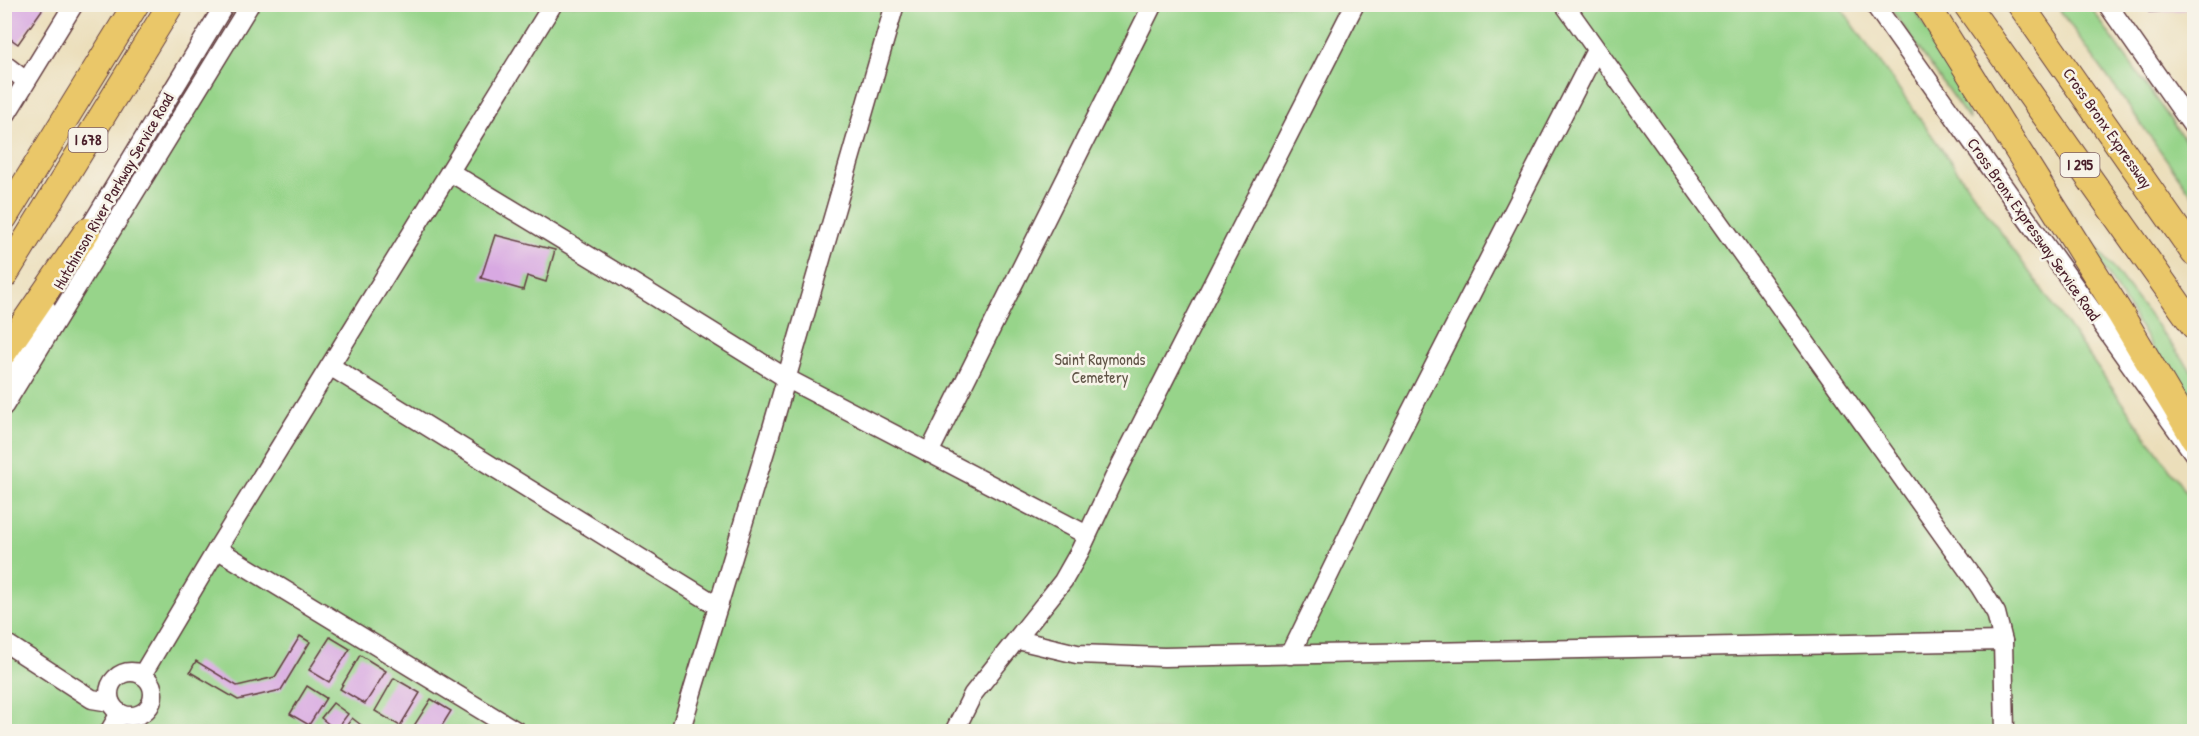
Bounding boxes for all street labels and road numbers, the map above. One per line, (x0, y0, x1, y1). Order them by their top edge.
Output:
street label: Cross Bronx Expressway (2058, 63, 2158, 193)
street label: Hutchinson River Parkway Service Road (48, 89, 178, 293)
road number: I 678 (68, 128, 107, 152)
street label: Cross Bronx Expressway Service Road (1962, 133, 2106, 325)
road number: I 295 (2060, 153, 2100, 177)

